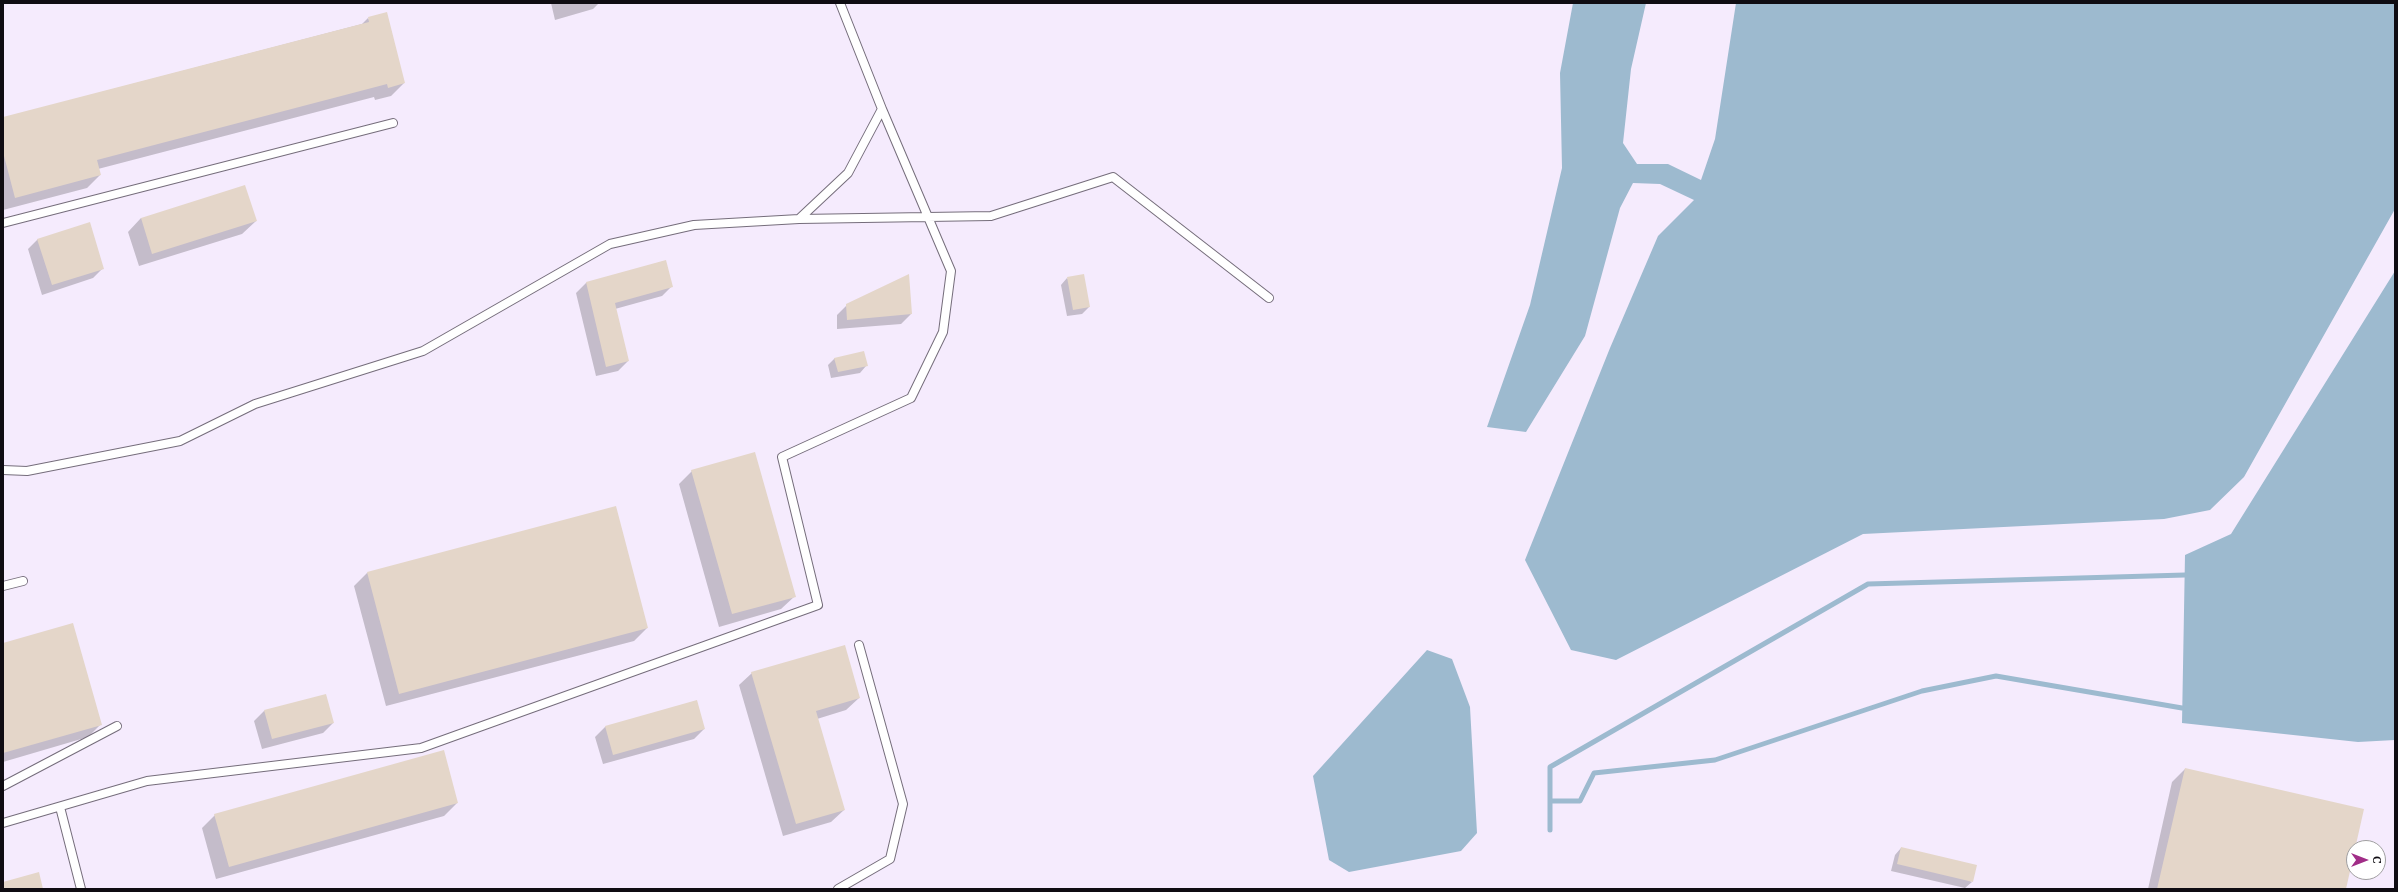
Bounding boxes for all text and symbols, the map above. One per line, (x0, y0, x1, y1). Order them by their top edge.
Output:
north arrow (2346, 840, 2386, 880)
text: С (2370, 856, 2384, 864)

